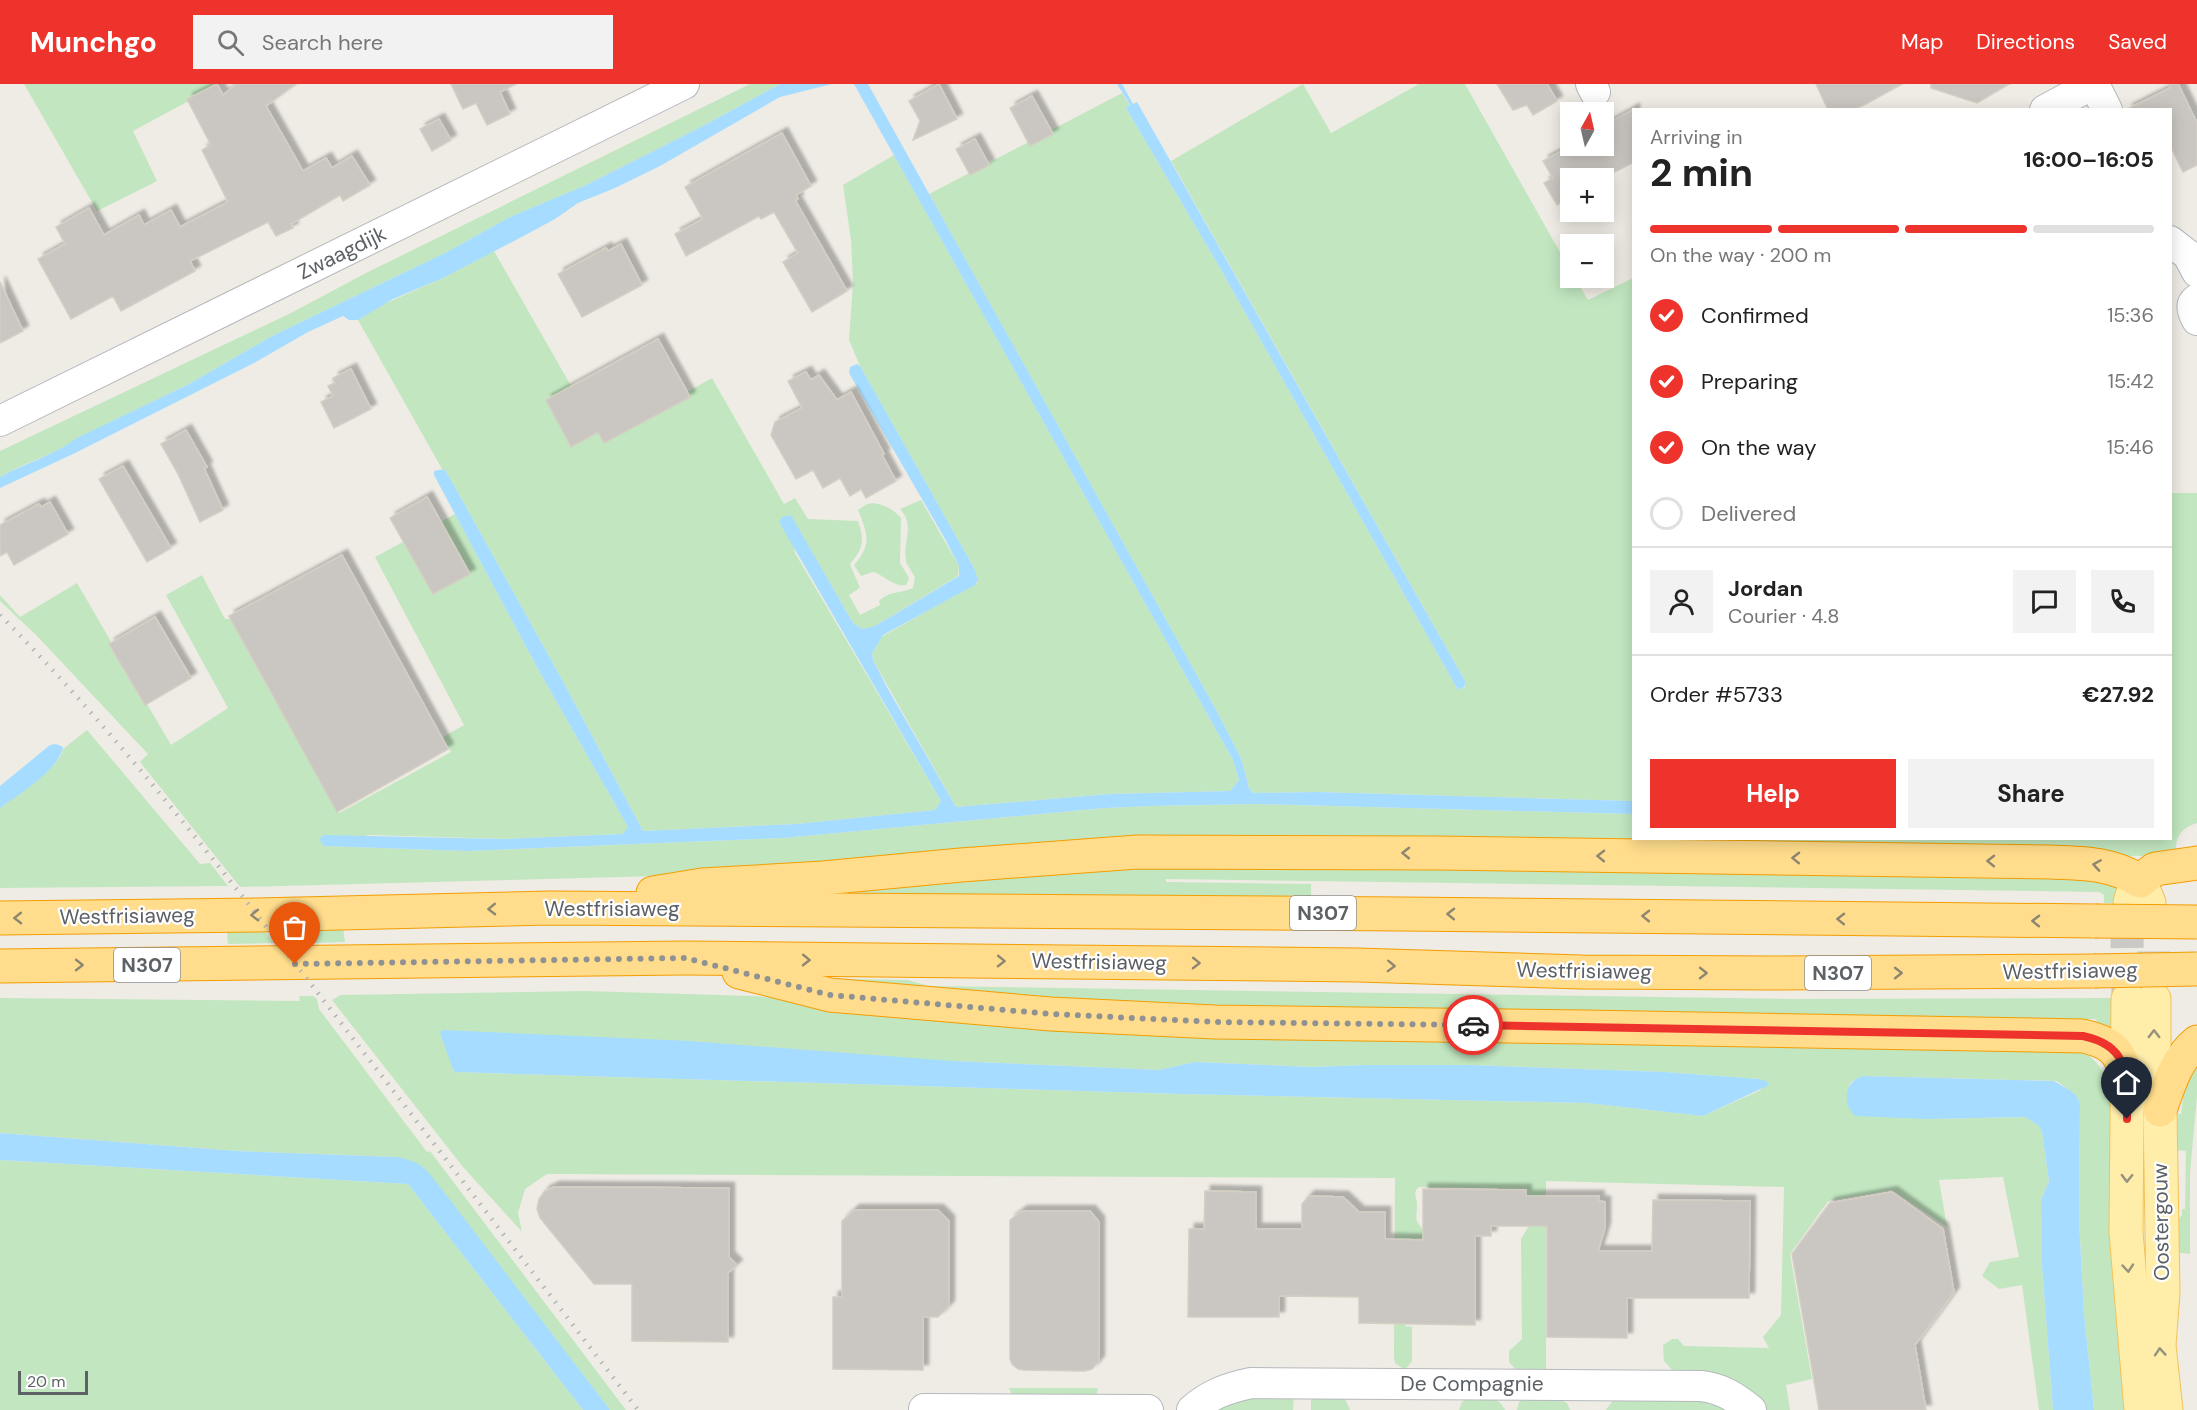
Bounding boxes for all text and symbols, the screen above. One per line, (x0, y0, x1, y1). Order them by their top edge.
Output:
search box (193, 15, 613, 69)
text: Munchgo (30, 24, 157, 61)
icon: search (214, 26, 247, 59)
text: Search here (262, 28, 383, 57)
text: Map (1901, 28, 1943, 56)
text: Directions (1976, 28, 2075, 56)
text: Saved (2108, 28, 2167, 56)
north arrow (1560, 102, 1614, 156)
map controls (1560, 102, 1614, 288)
text: Arriving in (1650, 124, 1742, 150)
text: 16:00–16:05 (2023, 145, 2154, 174)
text: 2 min (1650, 147, 1753, 198)
button: + (1560, 168, 1614, 222)
street label: Zwaagdijk (293, 219, 391, 286)
button: − (1560, 234, 1614, 288)
text: On the way · 200 m (1650, 242, 1831, 268)
icon: check (1650, 299, 1683, 332)
text: Confirmed (1701, 301, 1809, 330)
text: 15:36 (2107, 302, 2154, 328)
icon: check (1650, 365, 1683, 398)
text: Preparing (1701, 367, 1798, 396)
text: 15:42 (2108, 368, 2154, 394)
icon: check (1650, 431, 1683, 464)
text: On the way (1701, 433, 1816, 462)
text: 15:46 (2107, 434, 2154, 460)
text: Delivered (1701, 499, 1796, 528)
button: person (1650, 570, 1713, 633)
button: chat (2013, 570, 2076, 633)
button: phone (2091, 570, 2154, 633)
text: Jordan (1728, 574, 1803, 603)
text: Courier · 4.8 (1728, 603, 1839, 629)
text: Order #5733 (1650, 680, 1783, 709)
text: €27.92 (2082, 680, 2154, 709)
button: Help (1650, 759, 1896, 828)
button: Share (1908, 759, 2154, 828)
one-way arrow (1402, 847, 1411, 859)
one-way arrow (1597, 849, 1606, 862)
one-way arrow (1792, 852, 1801, 865)
one-way arrow (1987, 855, 1996, 867)
one-way arrow (2092, 859, 2102, 872)
street label: Westfrisiaweg (544, 895, 680, 923)
road number: N307 (1290, 896, 1356, 930)
street label: Westfrisiaweg (59, 901, 195, 931)
pin (269, 902, 320, 964)
one-way arrow (488, 903, 497, 916)
one-way arrow (1447, 908, 1456, 920)
one-way arrow (251, 909, 260, 921)
one-way arrow (1642, 910, 1651, 923)
icon: bag (278, 911, 311, 944)
one-way arrow (14, 912, 23, 924)
one-way arrow (1837, 912, 1846, 925)
one-way arrow (2032, 915, 2041, 927)
street label: Westfrisiaweg (1031, 947, 1167, 977)
road number: N307 (114, 948, 180, 982)
one-way arrow (802, 953, 811, 966)
one-way arrow (997, 955, 1006, 967)
street label: Westfrisiaweg (1516, 956, 1652, 986)
road number: N307 (1805, 956, 1871, 990)
street label: Westfrisiaweg (2002, 956, 2138, 986)
one-way arrow (1192, 957, 1201, 969)
one-way arrow (75, 959, 84, 972)
one-way arrow (1387, 959, 1396, 972)
one-way arrow (1699, 967, 1708, 979)
one-way arrow (1894, 967, 1903, 979)
courier (1443, 995, 1503, 1055)
icon: car (1457, 1009, 1490, 1042)
one-way arrow (2148, 1029, 2160, 1038)
pin (2101, 1057, 2152, 1119)
icon: home (2110, 1066, 2143, 1099)
street label: Oostergouw (2146, 1163, 2176, 1281)
one-way arrow (2121, 1173, 2133, 1182)
one-way arrow (2122, 1263, 2135, 1272)
one-way arrow (2154, 1347, 2167, 1356)
scale bar (18, 1368, 88, 1396)
street label: De Compagnie (1400, 1370, 1544, 1398)
text: 20 m (27, 1371, 66, 1392)

